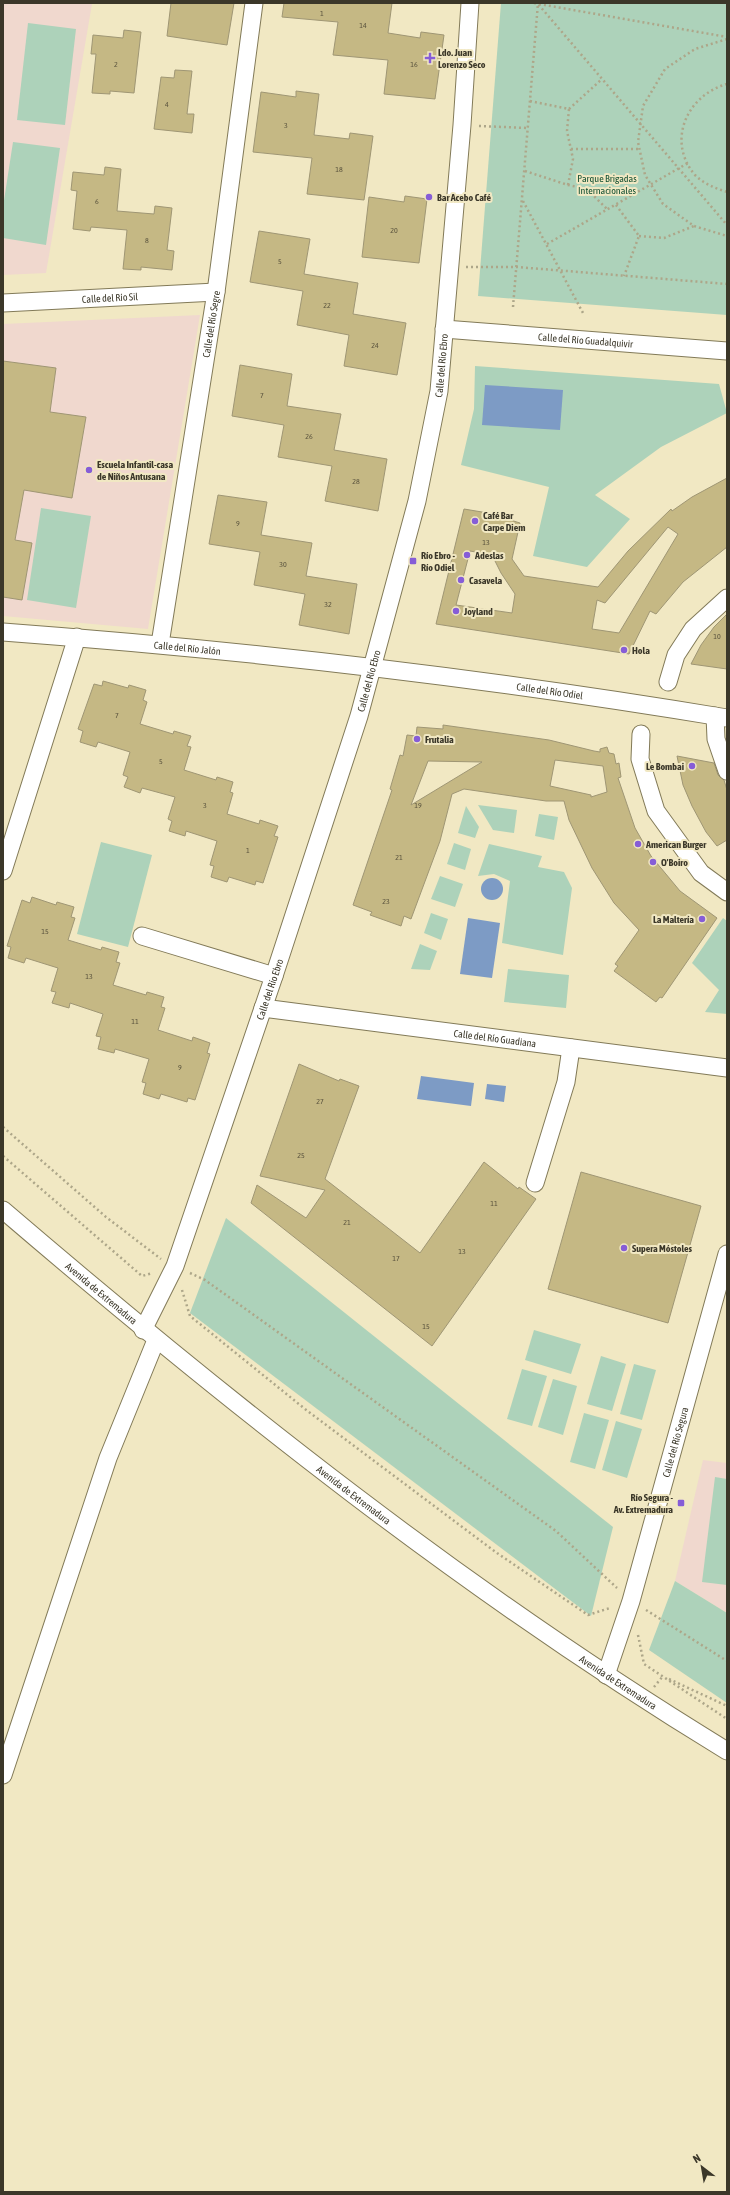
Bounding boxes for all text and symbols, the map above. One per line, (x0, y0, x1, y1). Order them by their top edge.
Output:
house number: 1 (320, 9, 324, 18)
house number: 14 (359, 21, 367, 30)
place label: Ldo. Juan Lorenzo Seco (438, 47, 486, 70)
marker: Ldo. Juan Lorenzo Seco (425, 53, 435, 63)
house number: 2 (114, 60, 118, 69)
house number: 16 (410, 60, 418, 69)
house number: 4 (165, 100, 169, 109)
house number: 3 (284, 121, 288, 130)
house number: 18 (335, 165, 343, 174)
park label: Parque Brigadas Internacionales (577, 173, 637, 196)
marker: Bar Acebo Café (424, 192, 434, 202)
place label: Bar Acebo Café (437, 192, 492, 203)
house number: 6 (95, 197, 99, 206)
house number: 20 (390, 226, 398, 235)
house number: 8 (145, 236, 149, 245)
house number: 5 (278, 257, 282, 266)
street label: Calle del Río Segre (200, 289, 222, 358)
street label: Calle del Río Sil (82, 291, 139, 304)
house number: 22 (323, 301, 331, 310)
street label: Calle del Río Guadalquivir (538, 331, 634, 349)
street label: Calle del Río Ebro (432, 333, 449, 398)
house number: 24 (371, 341, 379, 350)
house number: 7 (260, 391, 264, 400)
house number: 26 (305, 432, 313, 441)
place label: Escuela Infantil-casa de Niños Antusana (97, 459, 173, 482)
marker: Escuela Infantil-casa de Niños Antusana (84, 465, 94, 475)
house number: 28 (352, 477, 360, 486)
place label: Café Bar Carpe Diem (483, 510, 525, 533)
marker: Café Bar Carpe Diem (470, 516, 480, 526)
house number: 9 (236, 519, 240, 528)
house number: 13 (482, 538, 490, 547)
place label: Río Ebro - Río Odiel (421, 550, 455, 573)
marker: Adeslas (462, 550, 472, 560)
place label: Adeslas (474, 550, 504, 561)
marker: Río Ebro - Río Odiel (408, 556, 418, 566)
house number: 30 (279, 560, 287, 569)
marker: Casavela (456, 575, 466, 585)
place label: Casavela (469, 575, 503, 586)
house number: 32 (324, 600, 332, 609)
marker: Joyland (451, 606, 461, 616)
place label: Joyland (463, 606, 493, 617)
house number: 10 (713, 632, 721, 641)
street label: Calle del Río Jalón (153, 639, 221, 656)
marker: Hola (619, 645, 629, 655)
place label: Hola (632, 645, 650, 656)
street label: Calle del Río Ebro (355, 648, 382, 713)
street label: Calle del Río Odiel (516, 681, 584, 701)
house number: 7 (115, 711, 119, 720)
marker: Frutalia (412, 734, 422, 744)
place label: Frutalia (425, 734, 454, 745)
house number: 5 (159, 757, 163, 766)
place label: Le Bombai (646, 761, 684, 772)
marker: Le Bombai (687, 761, 697, 771)
house number: 3 (203, 801, 207, 810)
house number: 19 (414, 801, 422, 810)
marker: American Burger (633, 839, 643, 849)
place label: American Burger (645, 839, 707, 850)
house number: 1 (246, 846, 250, 855)
house number: 21 (395, 853, 403, 862)
marker: O'Boiro (648, 857, 658, 867)
place label: O'Boiro (661, 857, 688, 868)
house number: 23 (382, 897, 390, 906)
place label: La Maltería (653, 914, 694, 925)
marker: La Maltería (697, 914, 707, 924)
house number: 15 (41, 927, 49, 936)
street label: Calle del Río Ebro (254, 957, 285, 1021)
house number: 13 (85, 972, 93, 981)
house number: 11 (131, 1017, 139, 1026)
street label: Calle del Río Guadiana (453, 1027, 537, 1049)
house number: 9 (178, 1063, 182, 1072)
house number: 27 (316, 1097, 324, 1106)
house number: 25 (297, 1151, 305, 1160)
house number: 11 (490, 1199, 498, 1208)
house number: 21 (343, 1218, 351, 1227)
marker: Supera Móstoles (619, 1243, 629, 1253)
place label: Supera Móstoles (632, 1243, 693, 1254)
house number: 13 (458, 1247, 466, 1256)
house number: 17 (392, 1254, 400, 1263)
street label: Avenida de Extremadura (64, 1260, 140, 1326)
house number: 15 (422, 1322, 430, 1331)
street label: Calle del Río Segura (660, 1405, 690, 1478)
street label: Avenida de Extremadura (315, 1463, 393, 1526)
place label: Río Segura - Av. Extremadura (613, 1492, 673, 1515)
marker: Río Segura - Av. Extremadura (676, 1498, 686, 1508)
street label: Avenida de Extremadura (578, 1653, 659, 1711)
north arrow (682, 2147, 722, 2187)
text: N (691, 2152, 703, 2165)

